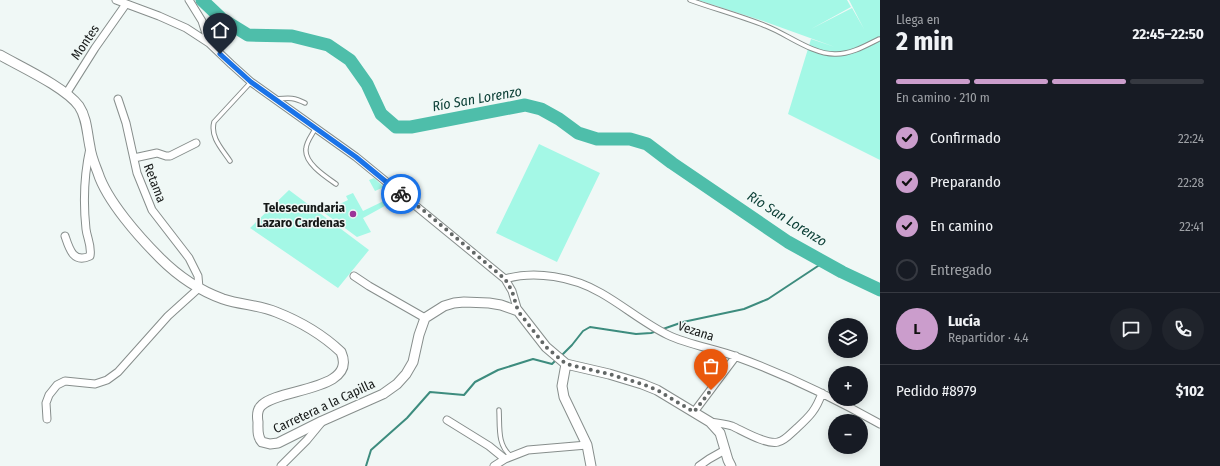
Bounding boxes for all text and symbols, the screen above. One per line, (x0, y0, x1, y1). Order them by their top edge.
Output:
text: Llega en (896, 12, 940, 27)
pin (203, 13, 237, 54)
icon: home (209, 19, 231, 41)
street label: Montes (68, 21, 102, 62)
text: 22:45–22:50 (1132, 25, 1204, 43)
text: 2 min (896, 26, 954, 57)
water label: Río San Lorenzo (431, 83, 523, 115)
text: En camino · 210 m (896, 90, 990, 105)
icon: check (896, 127, 918, 149)
text: Confirmado (930, 129, 1001, 147)
text: 22:24 (1178, 131, 1204, 146)
street label: Retama (141, 162, 169, 204)
icon: check (896, 171, 918, 193)
text: Preparando (930, 173, 1001, 191)
courier (381, 174, 421, 214)
text: 22:28 (1178, 175, 1204, 190)
icon: bike (390, 183, 412, 205)
water label: Río San Lorenzo (744, 188, 830, 250)
place label: Telesecundaria Lazaro Cardenas (257, 200, 346, 230)
marker: Telesecundaria Lazaro Cardenas (348, 209, 358, 219)
icon: check (896, 215, 918, 237)
text: En camino (930, 217, 993, 235)
text: 22:41 (1179, 219, 1204, 234)
text: Entregado (930, 261, 992, 279)
button: chat (1110, 308, 1152, 350)
button: phone (1162, 308, 1204, 350)
text: Lucía (948, 312, 980, 330)
street label: Vezana (676, 318, 716, 344)
map controls (828, 318, 868, 454)
button: layers (828, 318, 868, 358)
text: L (914, 320, 920, 338)
text: Repartidor · 4.4 (948, 330, 1029, 345)
pin (694, 349, 728, 390)
icon: bag (700, 355, 722, 377)
button: + (828, 366, 868, 406)
street label: Carretera a la Capilla (271, 376, 377, 436)
text: Pedido #8979 (896, 382, 977, 400)
text: $102 (1176, 382, 1204, 400)
button: − (828, 414, 868, 454)

